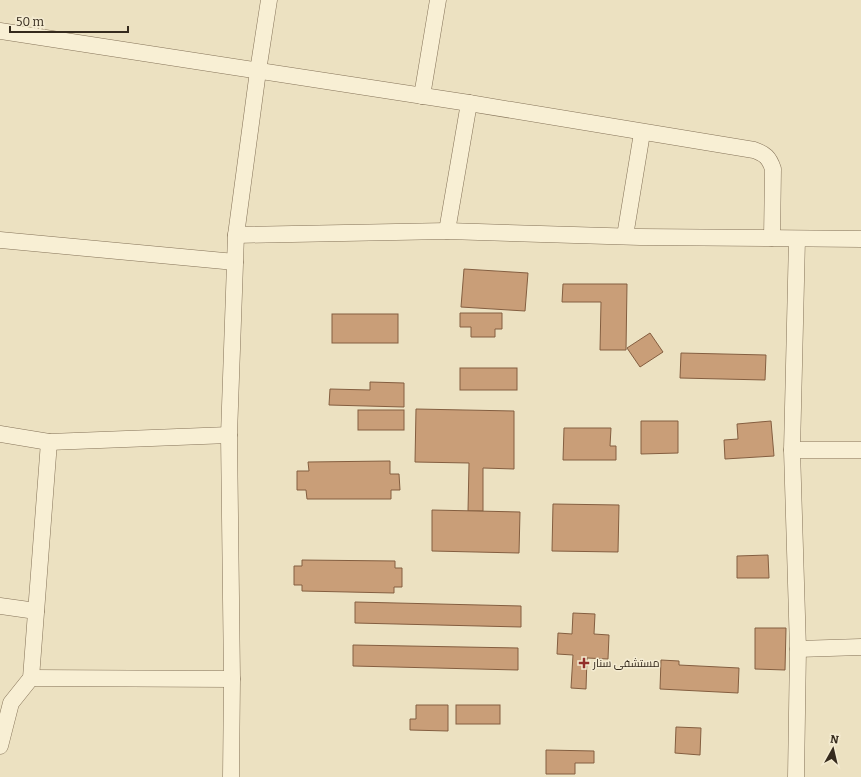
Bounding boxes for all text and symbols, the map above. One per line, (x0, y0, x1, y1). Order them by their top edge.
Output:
scale bar (10, 8, 128, 34)
text: 50 m (16, 15, 45, 29)
marker: مستشفى سنار (578, 657, 590, 669)
place label: مستشفى سنار (592, 657, 660, 670)
north arrow (813, 729, 853, 769)
text: N (829, 733, 840, 747)

